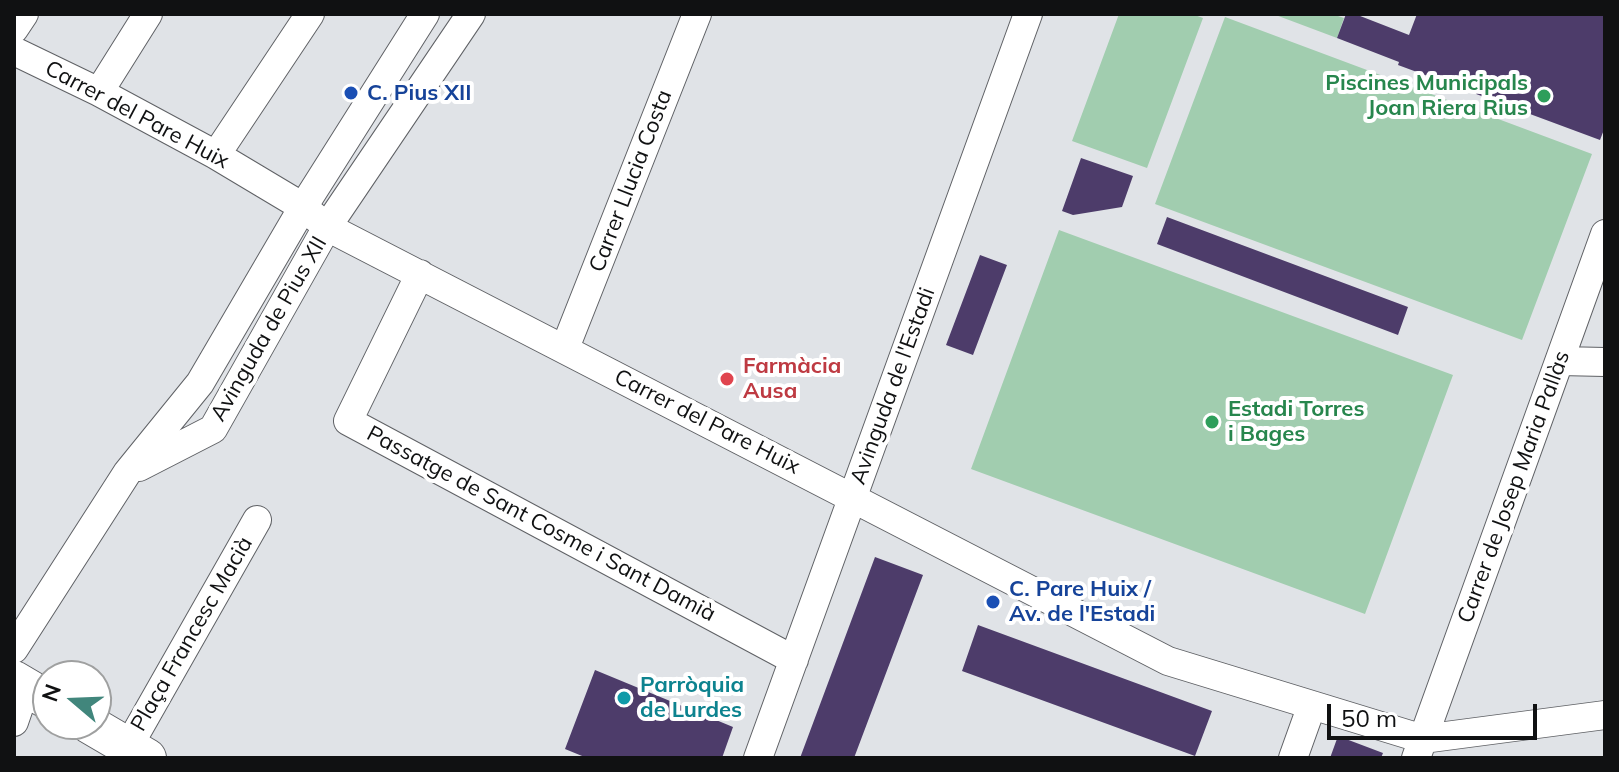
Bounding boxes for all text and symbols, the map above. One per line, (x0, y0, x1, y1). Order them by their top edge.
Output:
street label: Carrer del Pare Huix (40, 55, 234, 175)
place label: Piscines Municipals Joan Riera Rius (1325, 70, 1528, 122)
place label: C. Pius XII (367, 80, 472, 106)
marker: C. Pius XII (342, 84, 360, 102)
street label: Carrer Llucia Costa (584, 86, 678, 276)
marker: Piscines Municipals Joan Riera Rius (1535, 87, 1553, 105)
street label: Avinguda de Pius XII (205, 232, 333, 426)
street label: Avinguda de l'Estadi (845, 284, 941, 488)
street label: Carrer de Josep Maria Pallàs (1452, 347, 1576, 627)
place label: Farmàcia Ausa (743, 353, 841, 404)
street label: Carrer del Pare Huix (610, 364, 804, 480)
marker: Farmàcia Ausa (718, 370, 736, 388)
place label: Estadi Torres i Bages (1228, 396, 1364, 448)
marker: Estadi Torres i Bages (1203, 413, 1221, 431)
street label: Passatge de Sant Cosme i Sant Damià (362, 421, 720, 627)
street label: Plaça Francesc Macià (126, 532, 258, 736)
place label: C. Pare Huix / Av. de l'Estadi (1009, 576, 1155, 628)
marker: C. Pare Huix / Av. de l'Estadi (984, 593, 1002, 611)
north arrow (32, 660, 112, 740)
place label: Parròquia de Lurdes (640, 672, 744, 724)
text: N (35, 680, 67, 705)
scale bar (1331, 688, 1541, 738)
marker: Parròquia de Lurdes (615, 689, 633, 707)
text: 50 m (1341, 703, 1397, 733)

